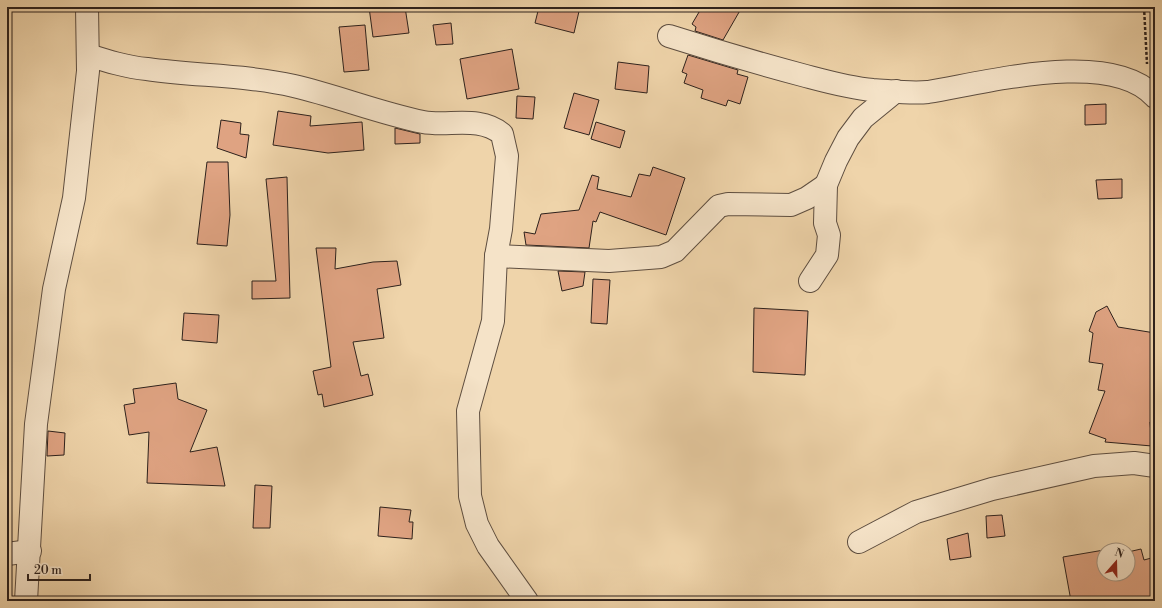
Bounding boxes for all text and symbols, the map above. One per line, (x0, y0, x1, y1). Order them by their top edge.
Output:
north arrow (1096, 542, 1136, 582)
text: N (1113, 545, 1126, 562)
scale bar (28, 556, 90, 582)
text: 20 m (34, 563, 62, 578)

